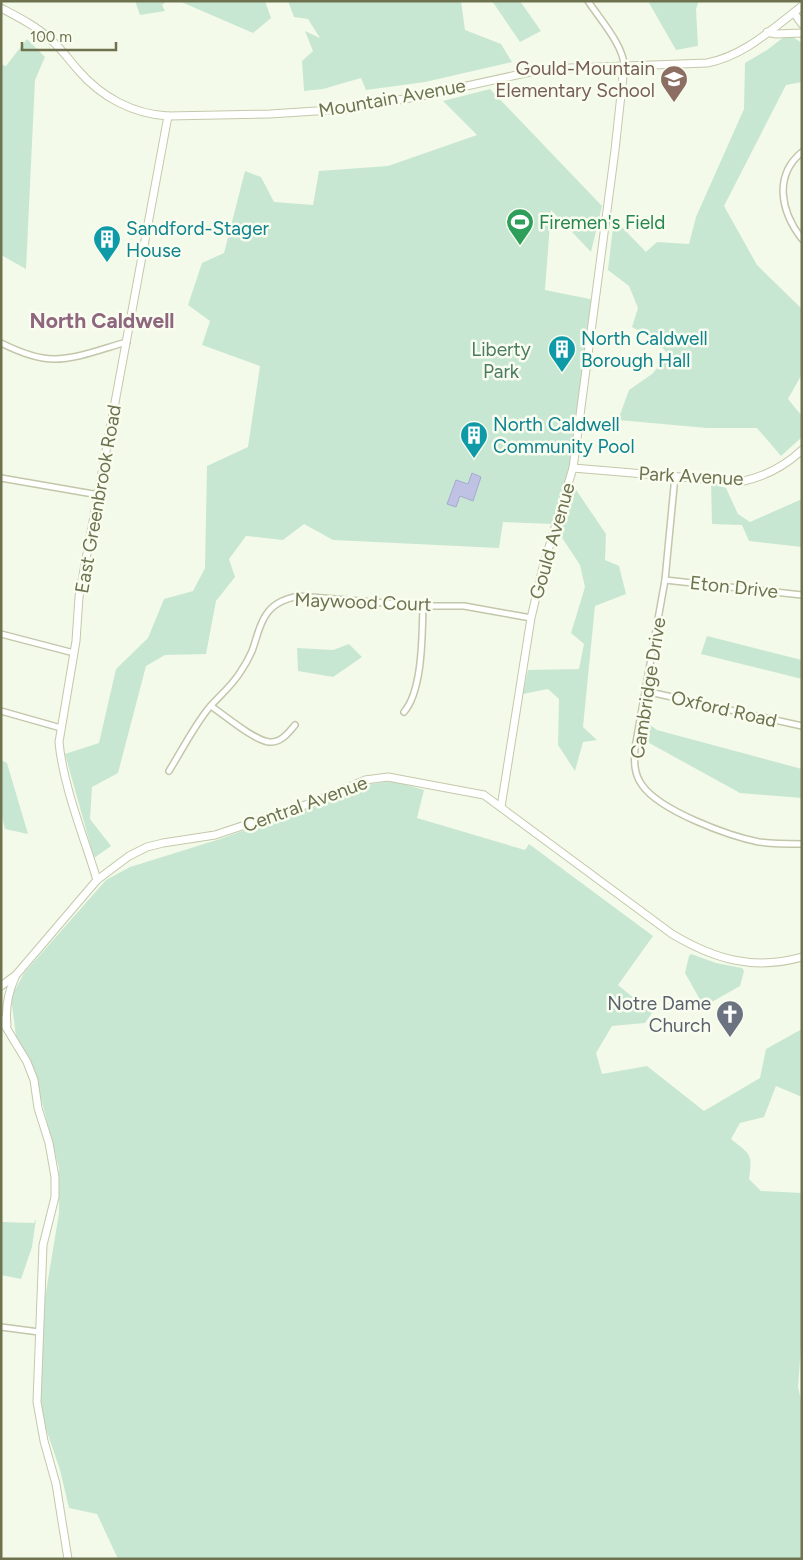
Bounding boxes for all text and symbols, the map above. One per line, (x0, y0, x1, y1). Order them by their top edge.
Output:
scale bar (22, 20, 116, 52)
text: 100 m (30, 28, 72, 46)
place label: Gould-Mountain Elementary School (495, 57, 655, 102)
school or university icon: Gould-Mountain Elementary School (659, 64, 689, 103)
street label: Mountain Avenue (317, 74, 467, 122)
sports icon: Firemen's Field (505, 207, 535, 246)
place label: Firemen's Field (539, 211, 665, 234)
place label: Sandford-Stager House (126, 217, 270, 262)
building icon: Sandford-Stager House (92, 224, 122, 263)
district label: North Caldwell (29, 308, 175, 333)
place label: North Caldwell Borough Hall (581, 327, 708, 372)
building icon: North Caldwell Borough Hall (547, 334, 577, 373)
park label: Liberty Park (471, 338, 531, 383)
street label: East Greenbrook Road (70, 403, 126, 595)
place label: North Caldwell Community Pool (493, 413, 635, 458)
building icon: North Caldwell Community Pool (459, 420, 489, 459)
street label: Park Avenue (638, 462, 744, 490)
street label: Gould Avenue (524, 480, 580, 602)
street label: Eton Drive (689, 571, 779, 603)
street label: Maywood Court (294, 588, 432, 616)
street label: Cambridge Drive (625, 616, 671, 760)
street label: Oxford Road (669, 686, 779, 732)
street label: Central Avenue (239, 771, 371, 837)
place label: Notre Dame Church (607, 992, 711, 1037)
church icon: Notre Dame Church (715, 999, 745, 1038)

